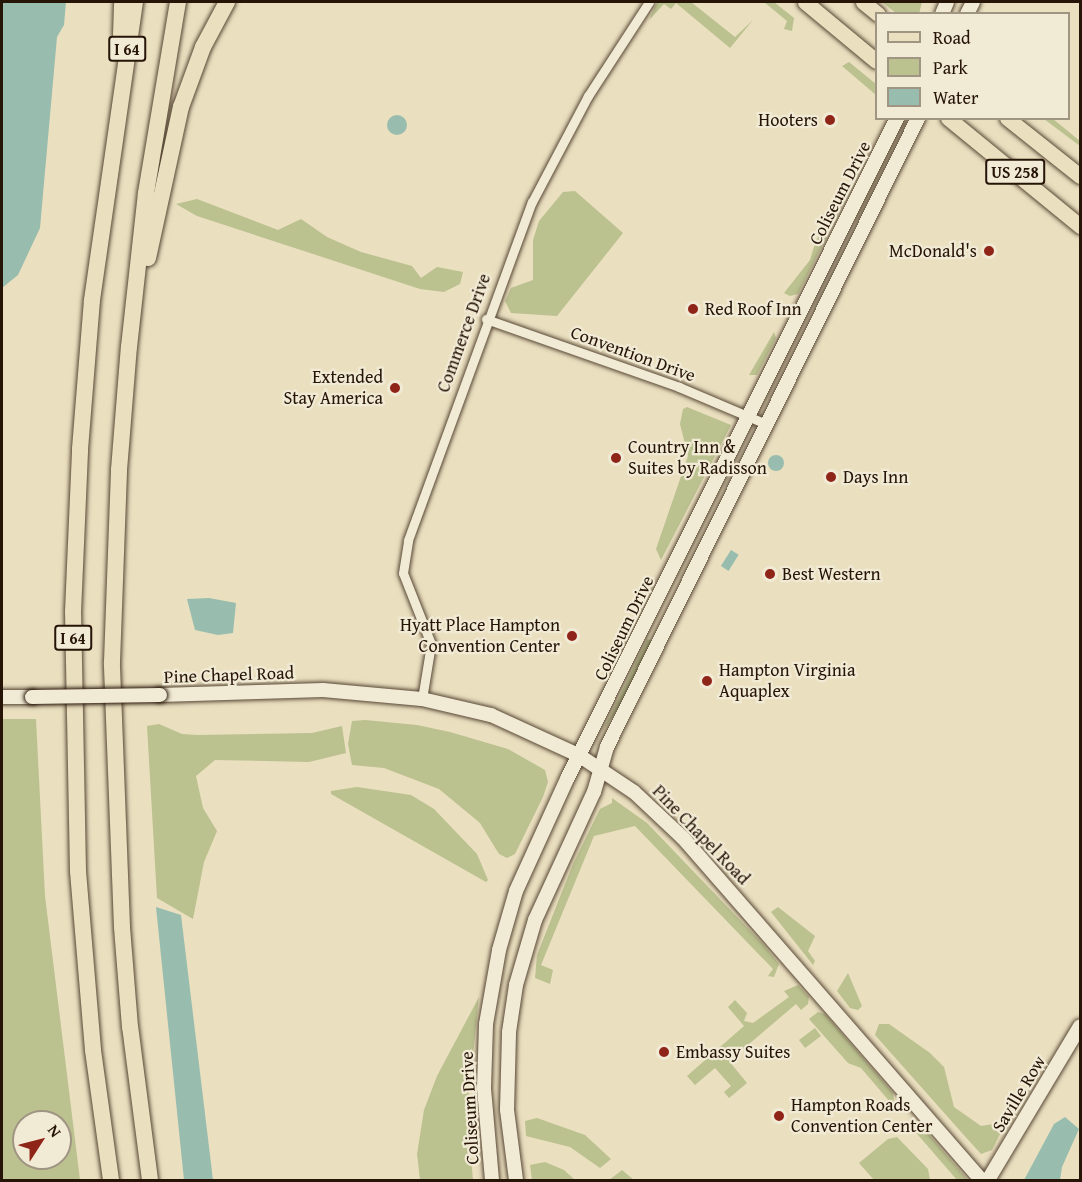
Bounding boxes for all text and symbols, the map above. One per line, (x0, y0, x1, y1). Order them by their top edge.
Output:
legend (875, 12, 1070, 120)
text: Road (933, 24, 971, 51)
road number: I 64 (108, 36, 146, 62)
text: Park (933, 54, 968, 81)
text: Water (933, 84, 978, 111)
place label: Hooters (758, 109, 818, 131)
marker: Hooters (823, 113, 837, 127)
street label: Coliseum Drive (805, 138, 875, 248)
road number: US 258 (985, 159, 1045, 185)
place label: McDonald's (889, 240, 977, 262)
marker: McDonald's (982, 244, 996, 258)
street label: Commerce Drive (433, 271, 495, 395)
place label: Red Roof Inn (705, 298, 802, 320)
marker: Red Roof Inn (686, 302, 700, 316)
street label: Convention Drive (568, 321, 698, 387)
place label: Extended Stay America (283, 367, 383, 410)
marker: Extended Stay America (388, 381, 402, 395)
place label: Country Inn & Suites by Radisson (628, 437, 767, 480)
marker: Country Inn & Suites by Radisson (609, 451, 623, 465)
place label: Days Inn (843, 466, 908, 488)
marker: Days Inn (824, 470, 838, 484)
place label: Best Western (782, 563, 881, 585)
marker: Best Western (763, 567, 777, 581)
street label: Coliseum Drive (589, 572, 659, 684)
place label: Hyatt Place Hampton Convention Center (400, 615, 560, 658)
road number: I 64 (54, 625, 92, 651)
marker: Hyatt Place Hampton Convention Center (565, 629, 579, 643)
place label: Hampton Virginia Aquaplex (719, 660, 855, 702)
street label: Pine Chapel Road (163, 662, 295, 688)
marker: Hampton Virginia Aquaplex (700, 674, 714, 688)
street label: Pine Chapel Road (648, 781, 754, 889)
place label: Embassy Suites (676, 1041, 790, 1063)
marker: Embassy Suites (657, 1045, 671, 1059)
street label: Coliseum Drive (456, 1051, 484, 1165)
street label: Saville Row (988, 1052, 1050, 1136)
place label: Hampton Roads Convention Center (791, 1095, 932, 1138)
marker: Hampton Roads Convention Center (772, 1109, 786, 1123)
north arrow (12, 1110, 72, 1170)
text: N (42, 1119, 68, 1142)

